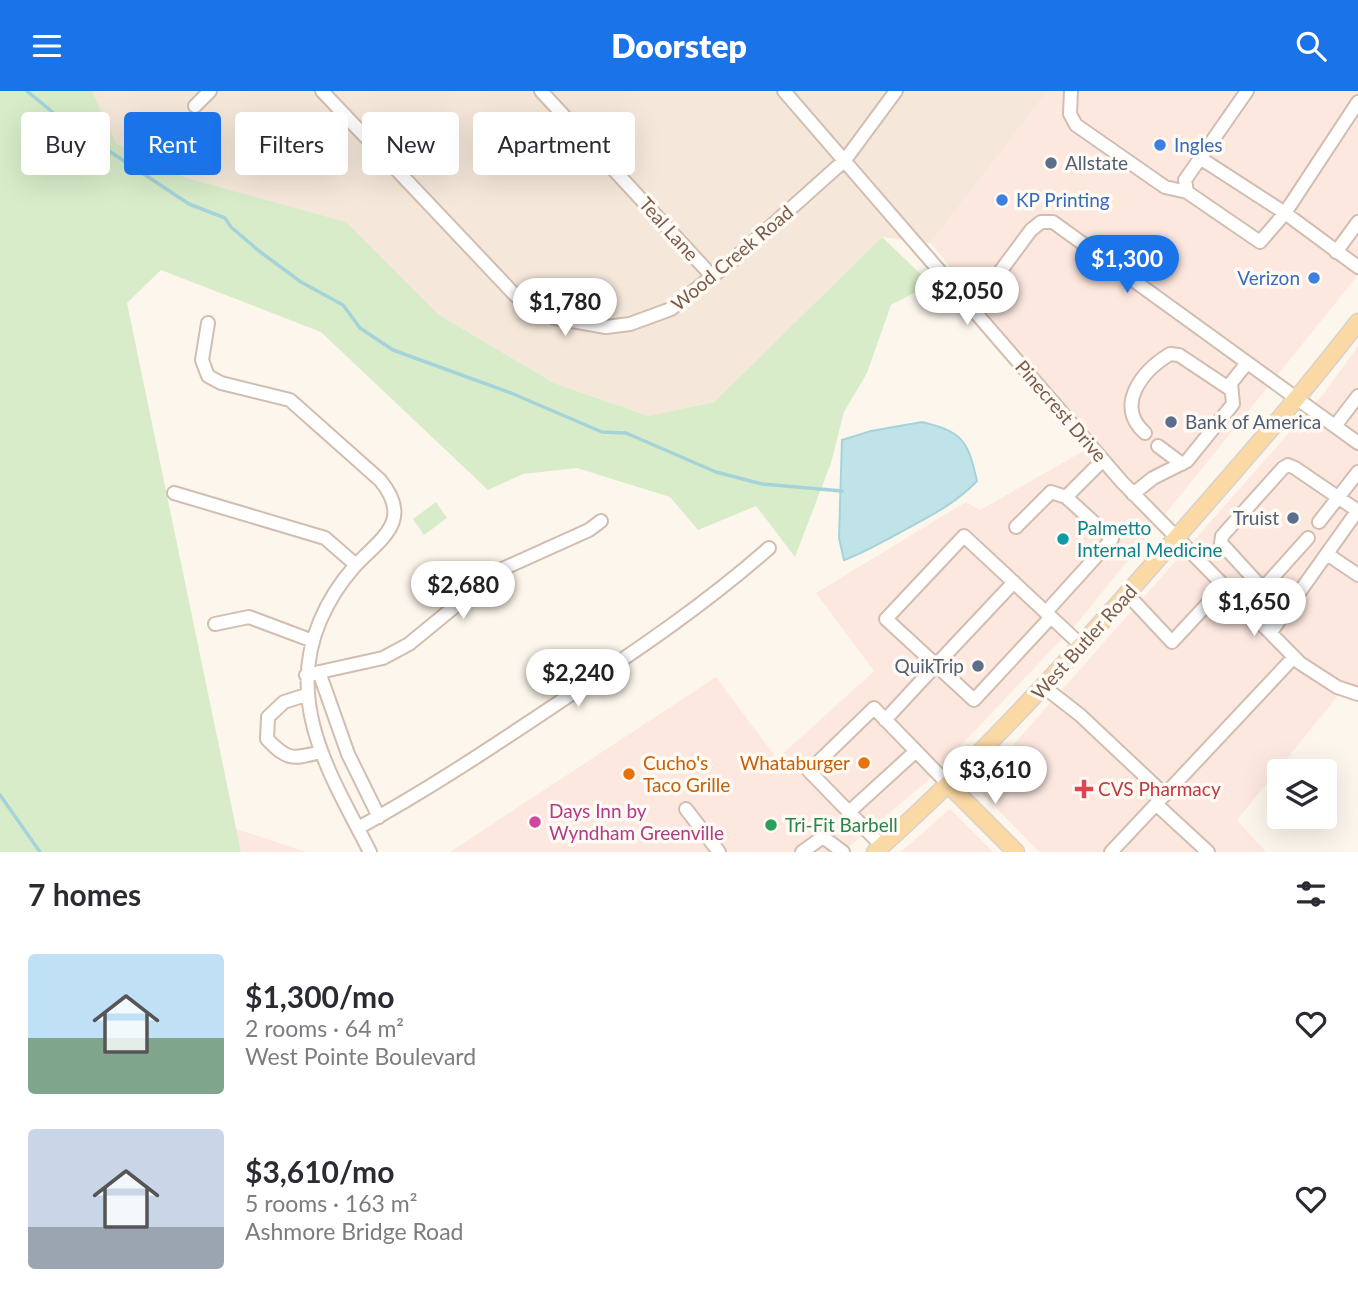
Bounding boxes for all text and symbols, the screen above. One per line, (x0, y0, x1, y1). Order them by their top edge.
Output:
text: Doorstep (611, 26, 747, 65)
icon: menu (28, 27, 66, 65)
icon: search (1292, 27, 1330, 65)
chip: Buy (21, 112, 110, 175)
chip: Rent (124, 112, 221, 175)
chip: Filters (235, 112, 348, 175)
chip: New (362, 112, 459, 175)
chip: Apartment (473, 112, 635, 175)
place label: Ingles (1174, 133, 1222, 156)
marker: Ingles (1152, 137, 1168, 153)
place label: Allstate (1065, 151, 1128, 174)
marker: Allstate (1043, 155, 1059, 171)
place label: KP Printing (1016, 188, 1110, 211)
street label: Teal Lane (635, 192, 704, 265)
marker: KP Printing (994, 192, 1010, 208)
street label: Wood Creek Road (666, 200, 797, 315)
pin: $1,300 (1070, 235, 1184, 295)
text: $1,300 (1091, 244, 1163, 272)
place label: Verizon (1237, 266, 1300, 289)
pin: $2,050 (910, 267, 1024, 327)
marker: Verizon (1306, 270, 1322, 286)
text: $2,050 (931, 276, 1003, 304)
pin: $1,780 (508, 279, 622, 338)
text: $1,780 (529, 287, 601, 315)
street label: Pinecrest Drive (1011, 355, 1112, 466)
place label: Bank of America (1185, 410, 1321, 433)
marker: Bank of America (1163, 414, 1179, 430)
place label: Truist (1233, 506, 1279, 529)
marker: Truist (1285, 510, 1301, 526)
place label: Palmetto Internal Medicine (1077, 516, 1223, 561)
marker: Palmetto Internal Medicine (1055, 531, 1071, 547)
pin: $2,680 (406, 561, 520, 621)
text: $2,680 (427, 570, 499, 598)
pin: $1,650 (1197, 579, 1311, 638)
street label: West Butler Road (1026, 580, 1141, 704)
text: $1,650 (1218, 587, 1290, 615)
pin: $2,240 (521, 649, 635, 709)
place label: QuikTrip (895, 654, 964, 677)
text: $2,240 (542, 658, 614, 686)
marker: QuikTrip (970, 658, 986, 674)
pin: $3,610 (938, 747, 1052, 806)
place label: Cucho's Taco Grille (643, 751, 730, 796)
place label: Whataburger (740, 751, 850, 774)
marker: Whataburger (856, 755, 872, 771)
text: $3,610 (959, 755, 1031, 783)
map controls (1267, 759, 1337, 829)
button: layers (1267, 759, 1337, 829)
marker: Cucho's Taco Grille (621, 766, 637, 782)
place label: CVS Pharmacy (1098, 777, 1221, 800)
marker: CVS Pharmacy (1076, 781, 1092, 797)
place label: Days Inn by Wyndham Greenville (549, 799, 724, 844)
place label: Tri-Fit Barbell (785, 813, 898, 836)
marker: Days Inn by Wyndham Greenville (527, 814, 543, 830)
marker: Tri-Fit Barbell (763, 817, 779, 833)
icon: filters (1292, 875, 1330, 913)
text: 7 homes (28, 876, 141, 912)
text: $1,300/mo (245, 978, 394, 1014)
icon: home (84, 982, 168, 1066)
icon: heart (1292, 1005, 1330, 1043)
text: 2 rooms · 64 m² (245, 1014, 404, 1042)
text: West Pointe Boulevard (245, 1042, 476, 1070)
text: $3,610/mo (245, 1153, 394, 1189)
icon: home (84, 1157, 168, 1241)
icon: heart (1292, 1180, 1330, 1218)
text: 5 rooms · 163 m² (245, 1189, 417, 1217)
text: Ashmore Bridge Road (245, 1217, 463, 1245)

